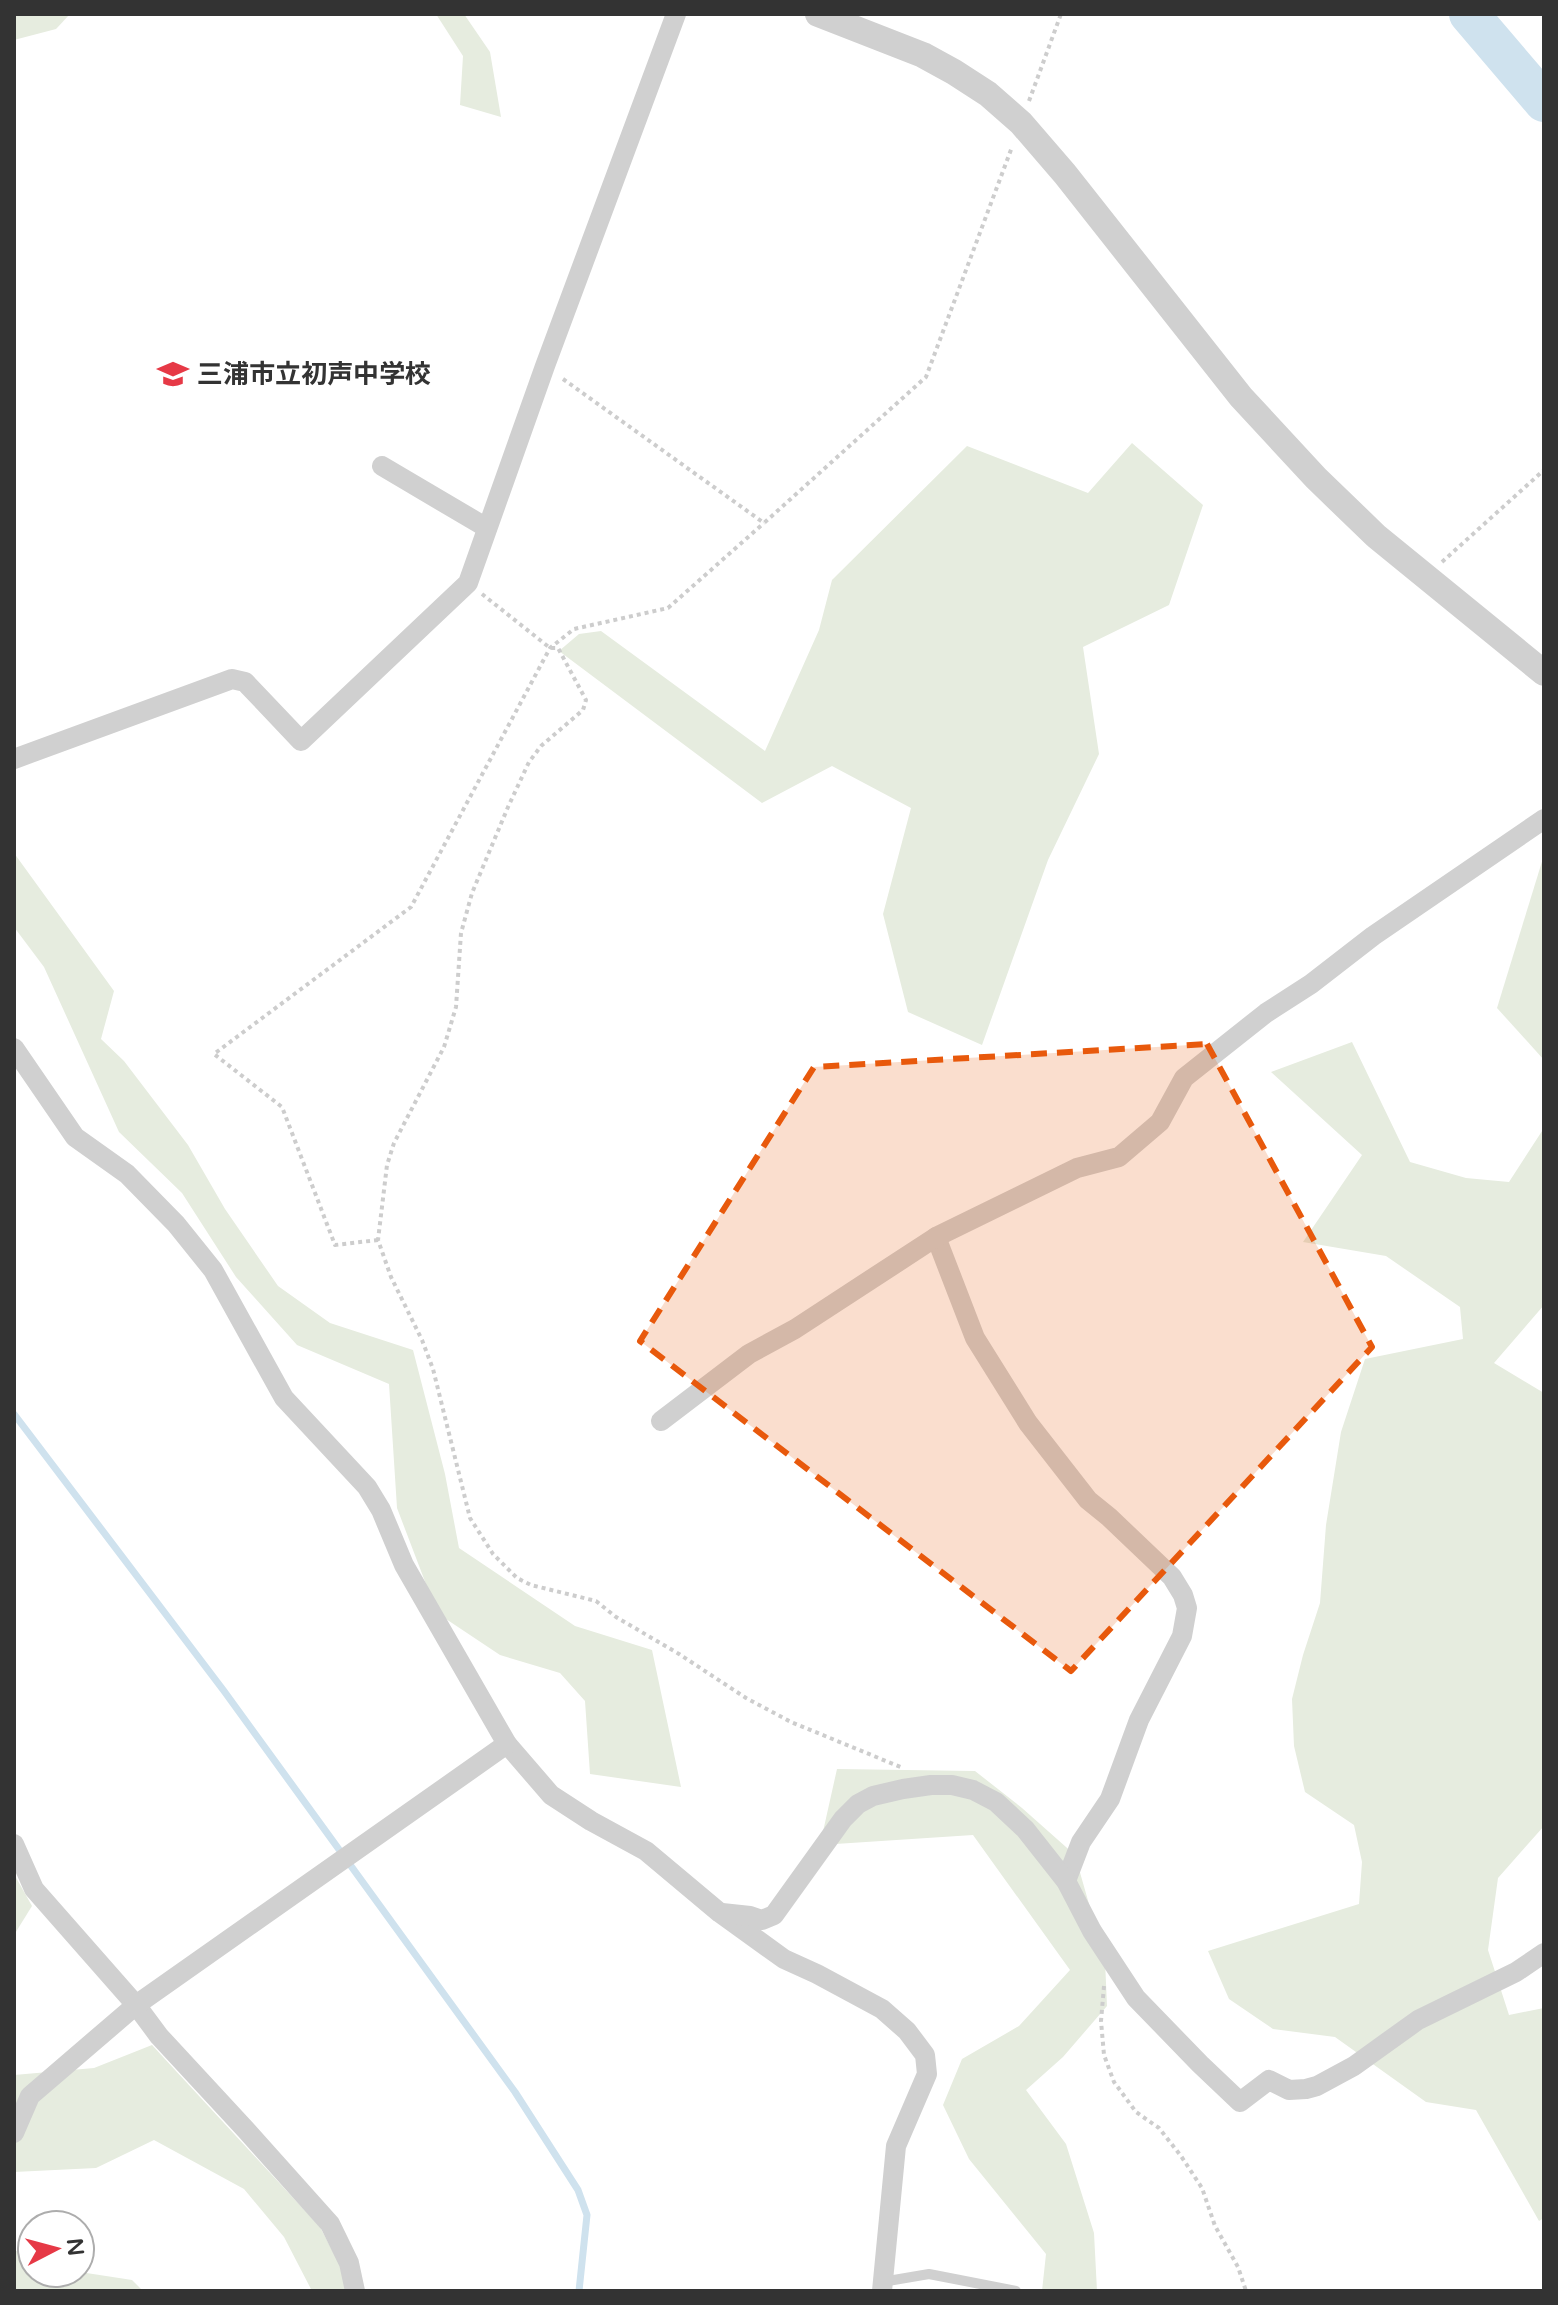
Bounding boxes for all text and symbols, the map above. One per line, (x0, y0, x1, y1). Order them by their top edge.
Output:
school or university icon: 三浦市立初声中学校 (156, 357, 190, 391)
place label: 三浦市立初声中学校 (197, 359, 431, 390)
north arrow (16, 2209, 96, 2289)
text: N (61, 2237, 89, 2257)

